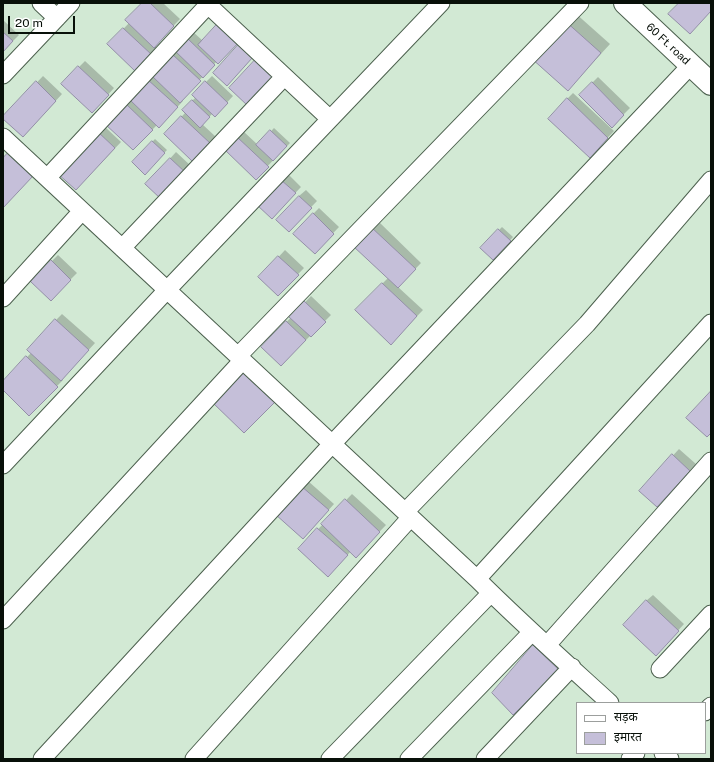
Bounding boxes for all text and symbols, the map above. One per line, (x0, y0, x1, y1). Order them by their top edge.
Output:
scale bar (10, 8, 77, 34)
text: 20 m (15, 16, 43, 30)
street label: 60 Ft. road (643, 20, 693, 68)
legend (576, 702, 706, 754)
text: सड़क (614, 710, 638, 724)
text: इमारत (614, 730, 642, 744)

